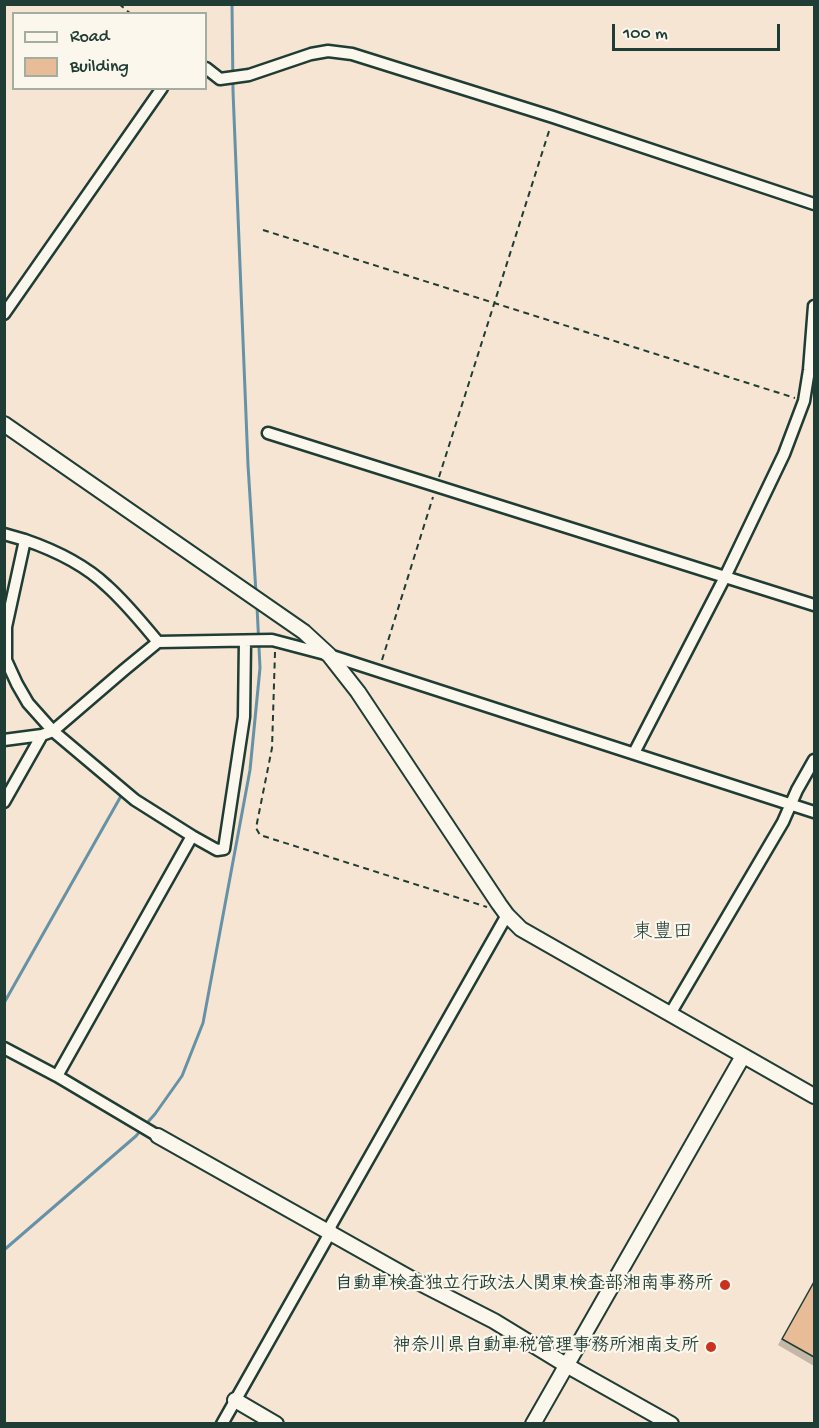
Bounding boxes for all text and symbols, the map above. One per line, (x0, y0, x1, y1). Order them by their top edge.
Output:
legend (12, 12, 207, 90)
scale bar (615, 12, 783, 50)
text: 100 m (623, 24, 668, 45)
text: Road (70, 27, 109, 48)
text: Building (70, 57, 129, 78)
district label: 東豊田 (633, 922, 693, 946)
place label: 自動車検査独立行政法人関東検査部湘南事務所 (335, 1274, 713, 1296)
marker: 自動車検査独立行政法人関東検査部湘南事務所 (718, 1278, 732, 1292)
place label: 神奈川県自動車税管理事務所湘南支所 (393, 1336, 699, 1358)
marker: 神奈川県自動車税管理事務所湘南支所 (704, 1340, 718, 1354)

